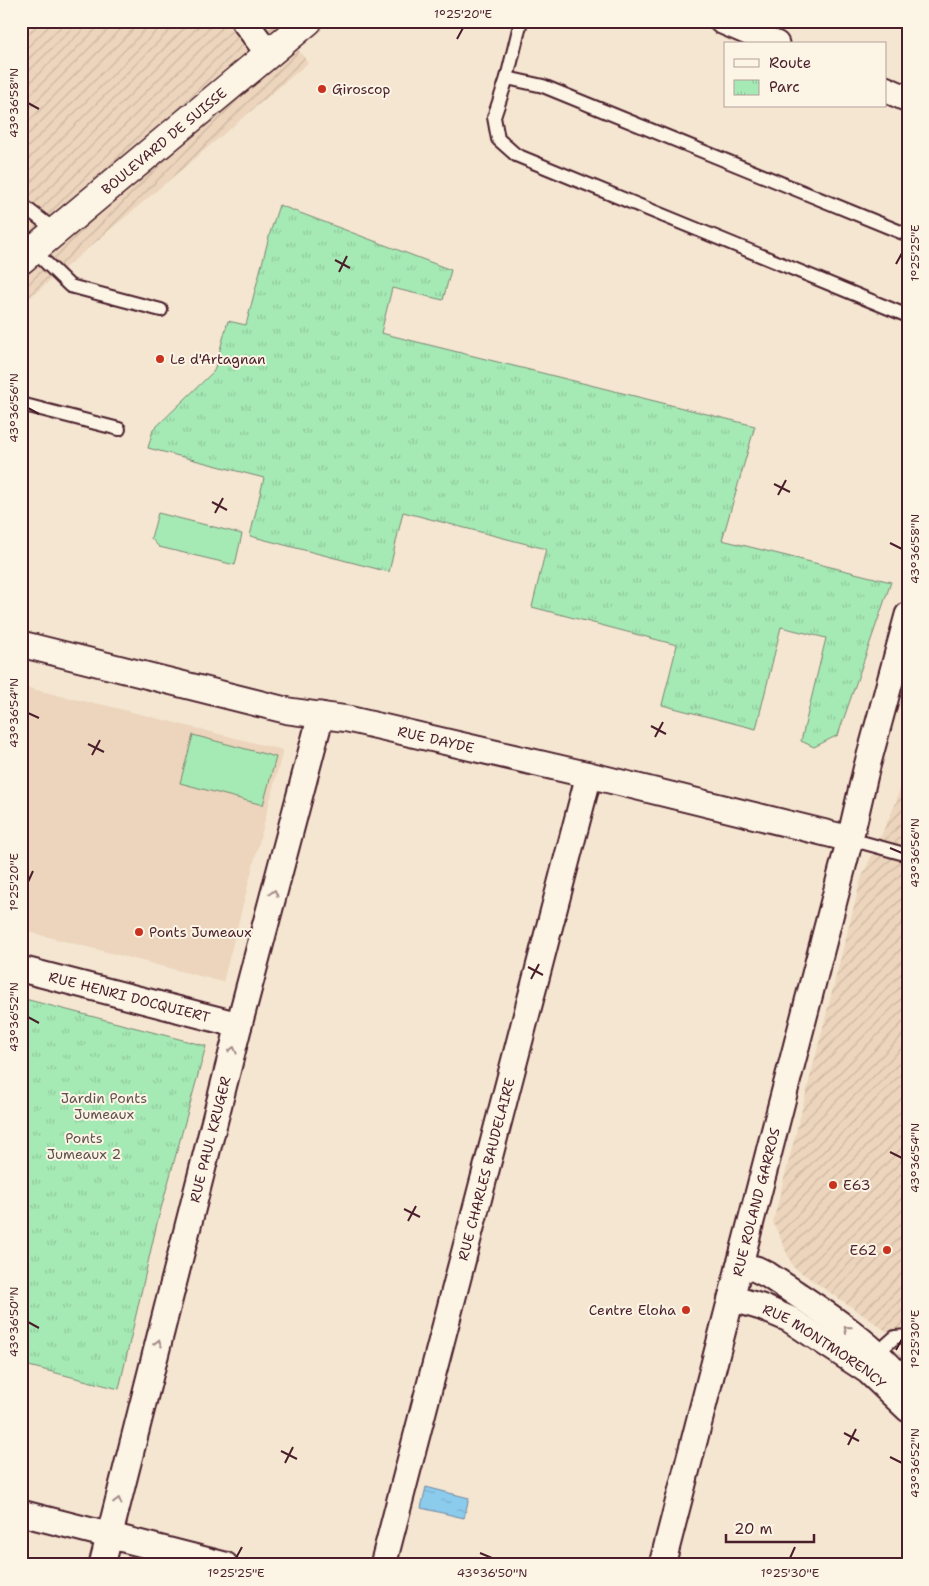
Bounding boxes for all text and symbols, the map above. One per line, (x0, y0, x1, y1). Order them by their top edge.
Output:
text: 1°25'20"E (434, 6, 492, 22)
legend (724, 42, 886, 108)
text: Route (769, 53, 811, 73)
text: 43°36'58"N (6, 68, 22, 138)
text: Parc (769, 77, 800, 97)
place label: Giroscop (332, 80, 390, 98)
street label: BOULEVARD DE SUISSE (98, 83, 230, 198)
marker: Giroscop (316, 83, 328, 95)
text: 1°25'25"E (907, 224, 923, 282)
place label: Le d'Artagnan (170, 350, 266, 368)
marker: Le d'Artagnan (154, 353, 166, 365)
text: 43°36'56"N (6, 373, 22, 443)
text: 43°36'58"N (907, 514, 923, 584)
text: 43°36'54"N (6, 678, 22, 748)
street label: RUE DAYDE (396, 722, 476, 757)
text: 43°36'56"N (907, 818, 923, 888)
text: 1°25'20"E (6, 853, 22, 911)
one-way arrow (268, 888, 279, 897)
place label: Ponts Jumeaux (149, 923, 251, 941)
marker: Ponts Jumeaux (133, 926, 145, 938)
street label: RUE HENRI DOCQUIERT (47, 967, 212, 1026)
text: 43°36'52"N (6, 982, 22, 1052)
one-way arrow (227, 1045, 238, 1054)
street label: RUE PAUL KRUGER (185, 1074, 235, 1204)
street label: RUE CHARLES BAUDELAIRE (454, 1076, 519, 1262)
park label: Jardin Ponts Jumeaux (61, 1089, 147, 1123)
text: 43°36'54"N (907, 1123, 923, 1193)
street label: RUE ROLAND GARROS (728, 1126, 784, 1278)
park label: Ponts Jumeaux 2 (47, 1129, 121, 1163)
place label: E63 (843, 1176, 870, 1194)
marker: E63 (827, 1179, 839, 1191)
place label: E62 (850, 1241, 877, 1259)
marker: E62 (881, 1244, 893, 1256)
text: 43°36'50"N (6, 1287, 22, 1357)
street label: RUE MONTMORENCY (760, 1300, 890, 1393)
place label: Centre Eloha (589, 1301, 676, 1319)
marker: Centre Eloha (680, 1304, 692, 1316)
text: 1°25'30"E (907, 1310, 923, 1368)
one-way arrow (844, 1327, 853, 1335)
one-way arrow (153, 1340, 163, 1348)
text: 43°36'52"N (907, 1428, 923, 1498)
one-way arrow (112, 1496, 123, 1505)
scale bar (726, 1511, 814, 1543)
text: 20 m (734, 1519, 773, 1539)
text: 1°25'25"E (207, 1565, 265, 1581)
text: 43°36'50"N (457, 1565, 527, 1581)
text: 1°25'30"E (761, 1565, 819, 1581)

